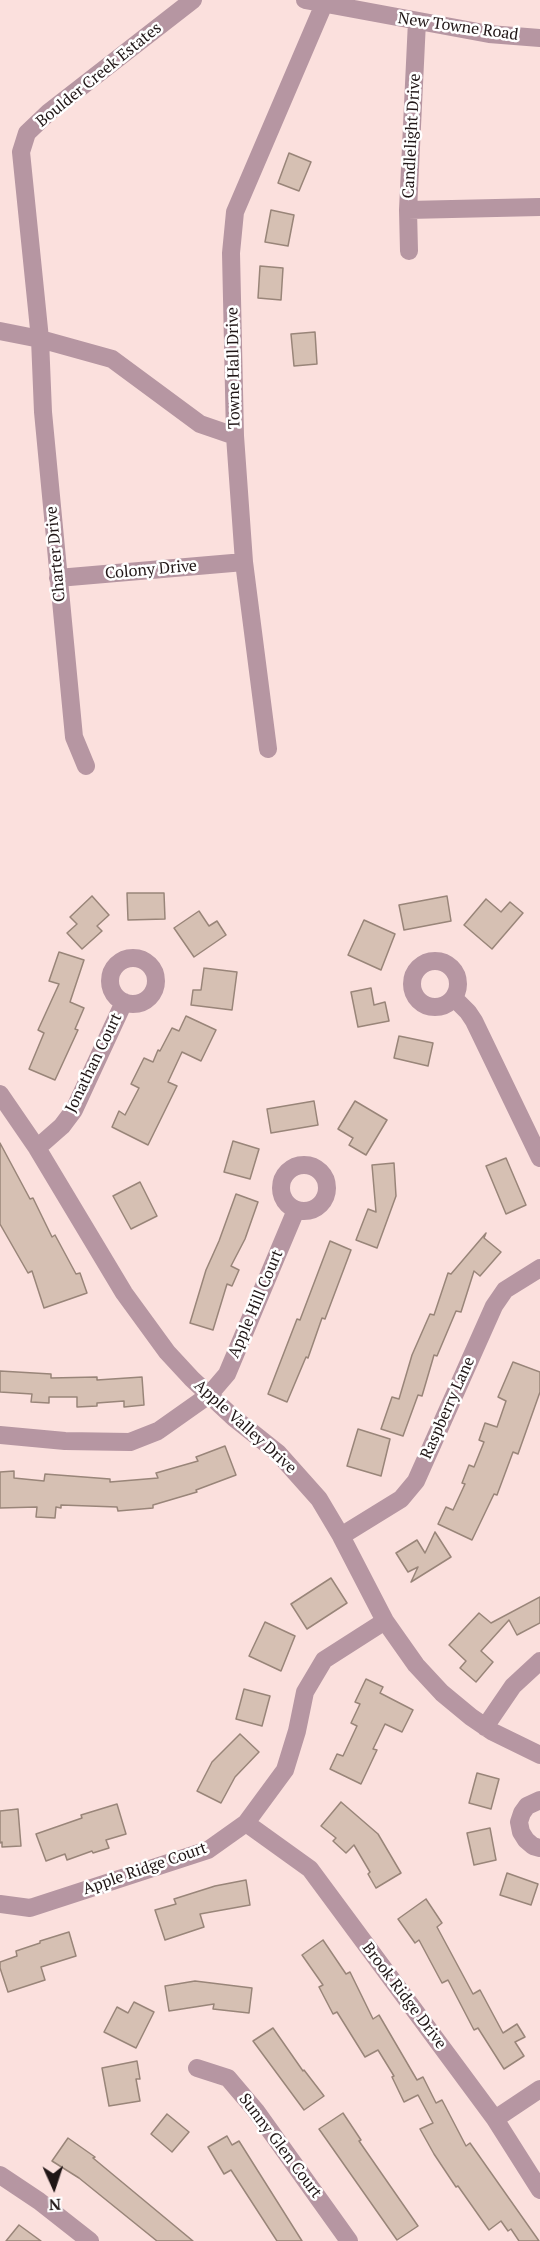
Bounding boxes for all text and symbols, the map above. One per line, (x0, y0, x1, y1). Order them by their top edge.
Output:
street label: New Towne Road (396, 9, 520, 45)
street label: Boulder Creek Estates (33, 19, 165, 131)
street label: Candlelight Drive (399, 73, 425, 199)
street label: Towne Hall Drive (223, 307, 245, 429)
street label: Charter Drive (42, 505, 70, 603)
street label: Colony Drive (104, 556, 198, 584)
street label: Jonathan Court (62, 1010, 126, 1116)
street label: Apple Hill Court (225, 1247, 287, 1361)
street label: Raspberry Lane (417, 1354, 479, 1462)
street label: Apple Valley Drive (190, 1376, 300, 1478)
street label: Apple Ridge Court (80, 1839, 210, 1899)
street label: Brook Ridge Drive (358, 1939, 450, 2053)
street label: Sunny Glen Court (234, 2090, 326, 2202)
north arrow (24, 2157, 84, 2217)
text: N (48, 2194, 62, 2216)

